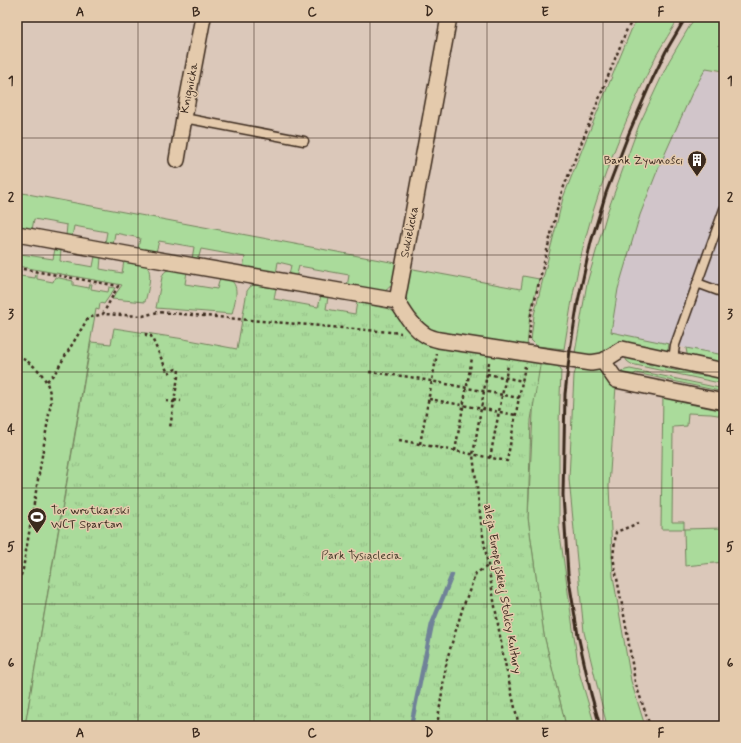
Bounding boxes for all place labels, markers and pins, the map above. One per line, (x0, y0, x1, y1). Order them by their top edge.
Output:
building icon: Bank Żywności (686, 149, 708, 177)
place label: Bank Żywności (604, 153, 683, 169)
place label: Tor wrotkarski WCT Spartan (51, 503, 130, 533)
sports icon: Tor wrotkarski WCT Spartan (26, 506, 48, 534)

